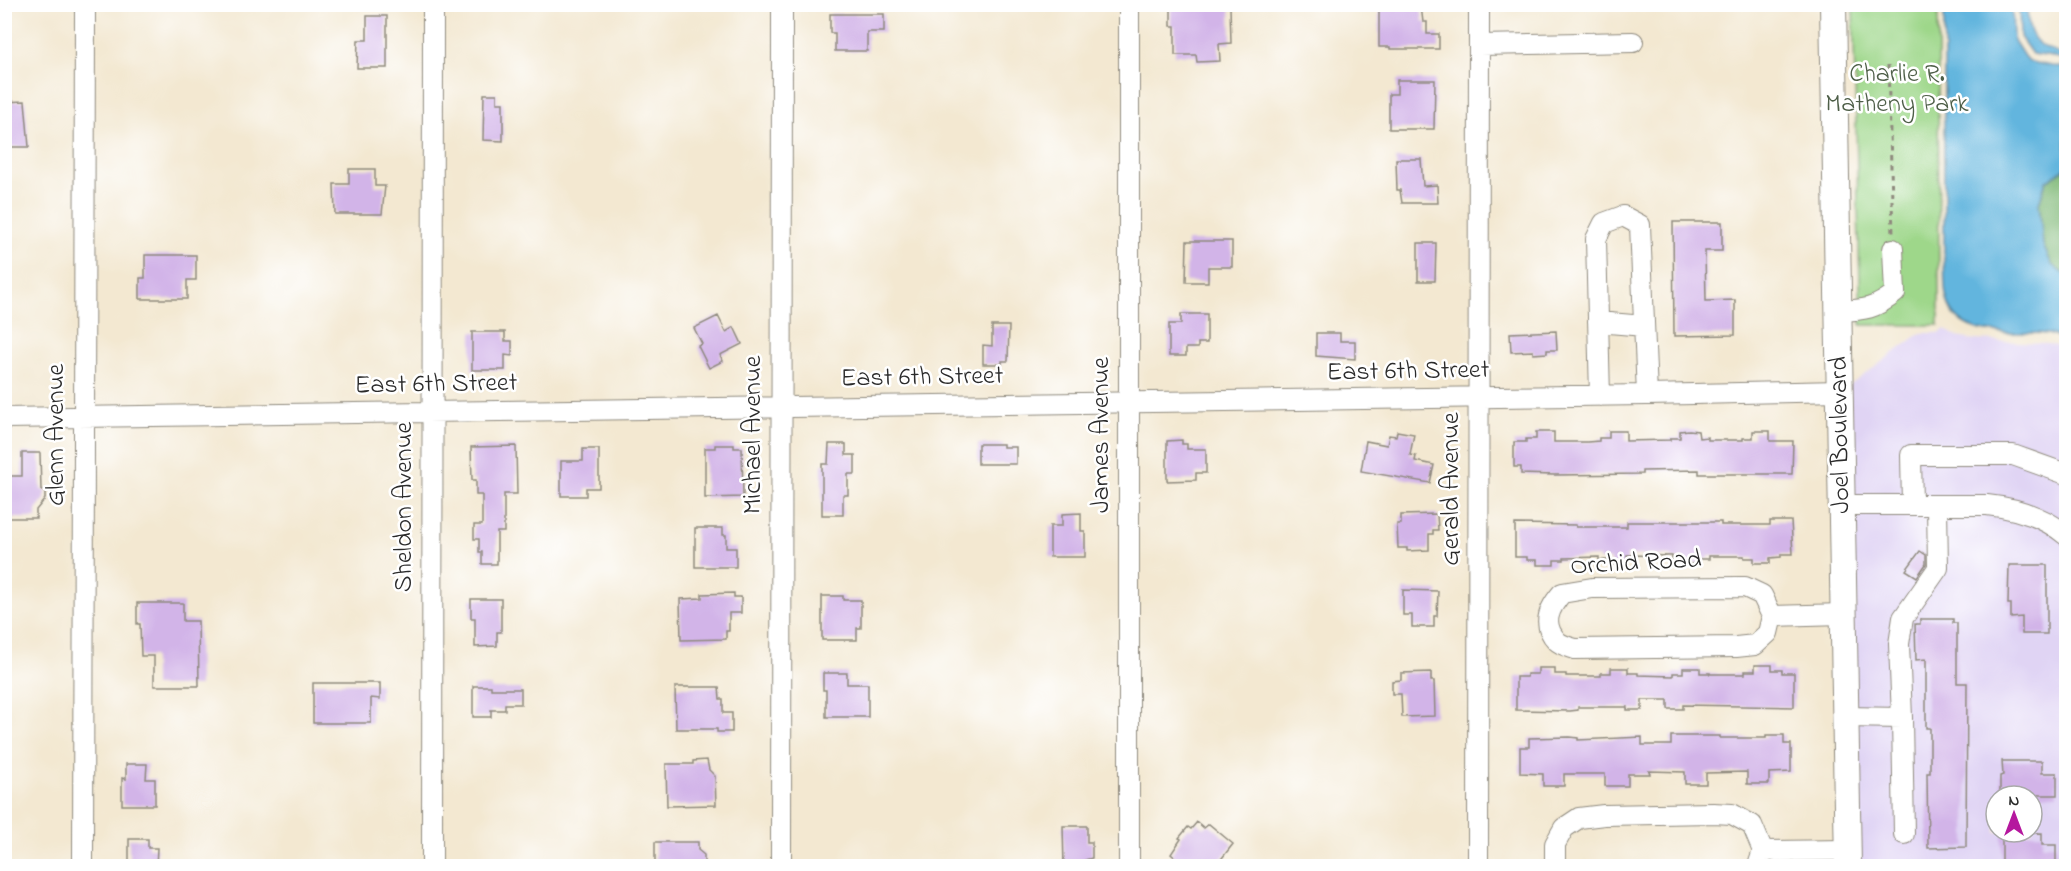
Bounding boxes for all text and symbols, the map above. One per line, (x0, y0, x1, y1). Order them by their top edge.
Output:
park label: Charlie R. Matheny Park (1825, 56, 1969, 124)
street label: East 6th Street (1326, 352, 1490, 392)
street label: Michael Avenue (735, 355, 773, 514)
street label: Joel Boulevard (1821, 356, 1861, 514)
street label: James Avenue (1083, 357, 1121, 513)
street label: East 6th Street (840, 358, 1004, 398)
street label: Glenn Avenue (38, 364, 76, 506)
street label: East 6th Street (354, 365, 518, 405)
street label: Gerald Avenue (1433, 412, 1471, 566)
street label: Sheldon Avenue (386, 422, 424, 592)
street label: Orchid Road (1569, 542, 1703, 586)
north arrow (1984, 784, 2044, 844)
text: N (2009, 789, 2020, 813)

